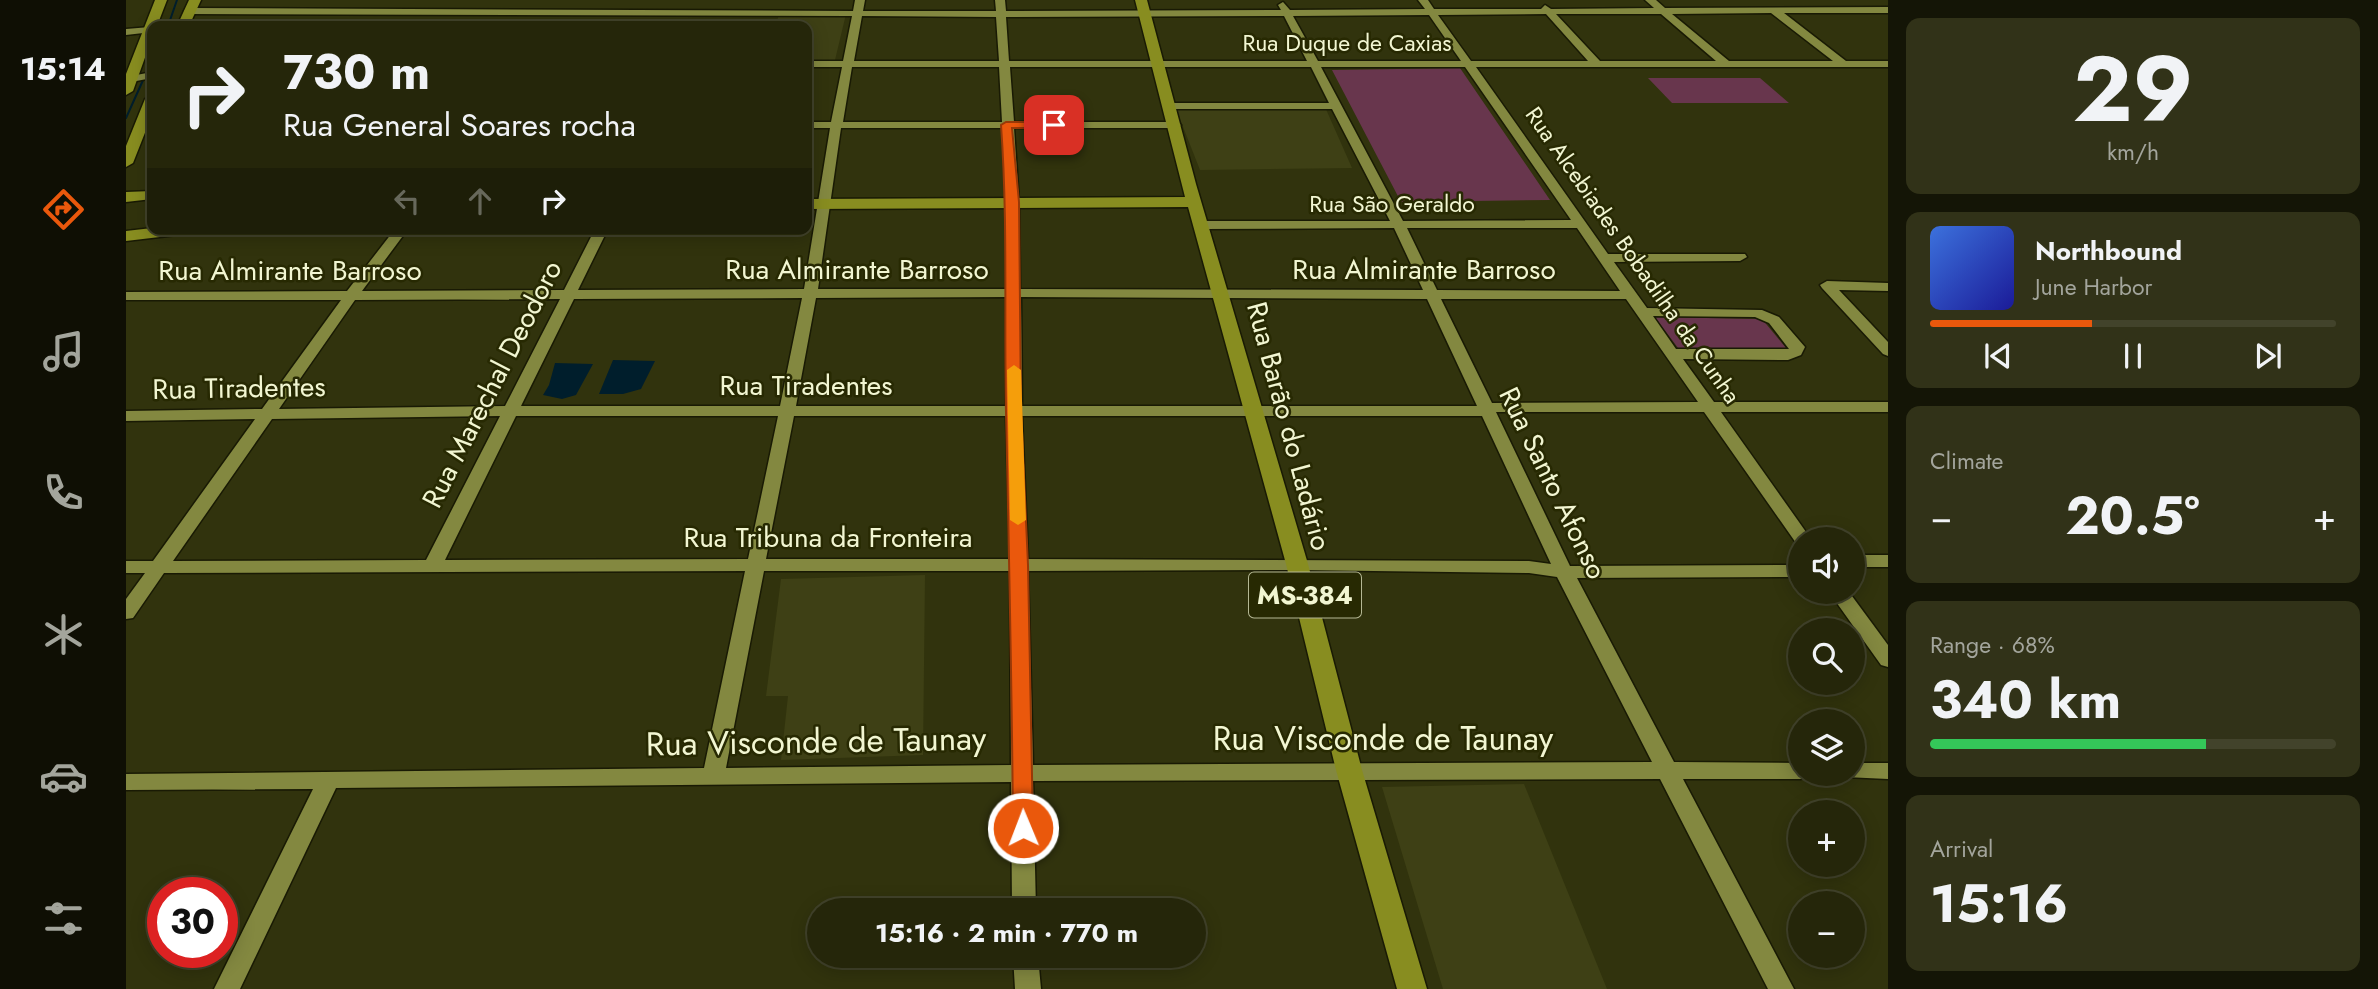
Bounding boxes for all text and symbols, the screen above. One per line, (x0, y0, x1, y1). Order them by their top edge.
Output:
text: 29 (2073, 24, 2193, 155)
street label: Rua Duque de Caxias (1242, 26, 1452, 60)
text: 730 m (283, 37, 430, 107)
text: 15:14 (20, 46, 106, 92)
icon: right (168, 49, 259, 140)
pin (1024, 95, 1084, 155)
street label: Rua Alcebiades Bobadilha da Cunha (1517, 100, 1749, 410)
text: Rua General Soares rocha (283, 102, 636, 148)
icon: arrive (1035, 106, 1073, 144)
text: km/h (2107, 135, 2159, 169)
icon: left (388, 182, 426, 220)
icon: ahead (461, 182, 499, 220)
icon: right (534, 182, 572, 220)
icon: directions (39, 185, 88, 234)
street label: Rua São Geraldo (1309, 187, 1475, 221)
text: Northbound (2035, 232, 2182, 270)
street label: Rua Almirante Barroso (725, 249, 989, 290)
street label: Rua Almirante Barroso (1292, 249, 1556, 290)
street label: Rua Almirante Barroso (158, 250, 422, 291)
street label: Rua Marechal Deodoro (412, 253, 572, 515)
text: June Harbor (2035, 270, 2152, 304)
street label: Rua Barão do Ladário (1236, 297, 1342, 555)
icon: music (39, 327, 88, 376)
icon: previous (1979, 337, 2017, 375)
icon: pause (2114, 337, 2152, 375)
icon: next (2249, 337, 2287, 375)
street label: Rua Tiradentes (719, 365, 893, 406)
street label: Rua Tiradentes (152, 366, 326, 410)
street label: Rua Santo Afonso (1489, 380, 1617, 586)
text: Climate (1930, 444, 2003, 478)
icon: phone (39, 468, 88, 517)
text: 20.5° (2065, 478, 2200, 554)
text: − (1930, 489, 1952, 544)
text: + (2313, 489, 2336, 544)
street label: Rua Tribuna da Fronteira (683, 517, 973, 558)
map controls (1788, 527, 1865, 968)
button: sound (1788, 527, 1865, 604)
road number: MS-384 (1249, 572, 1361, 618)
icon: climate (39, 610, 88, 659)
button: search (1788, 618, 1865, 695)
text: Range · 68% (1930, 628, 2055, 662)
text: 340 km (1930, 662, 2121, 738)
button: layers (1788, 709, 1865, 786)
street label: Rua Visconde de Taunay (645, 715, 987, 767)
street label: Rua Visconde de Taunay (1213, 715, 1554, 762)
icon: car (39, 752, 88, 801)
position arrow (986, 791, 1060, 865)
button: + (1788, 800, 1865, 877)
text: Arrival (1930, 832, 1993, 866)
text: 15:16 (1930, 866, 2068, 942)
speed limit sign: 30 (147, 877, 238, 968)
button: − (1788, 891, 1865, 968)
icon: filters (39, 894, 88, 943)
text: 15:16 · 2 min · 770 m (875, 914, 1138, 952)

